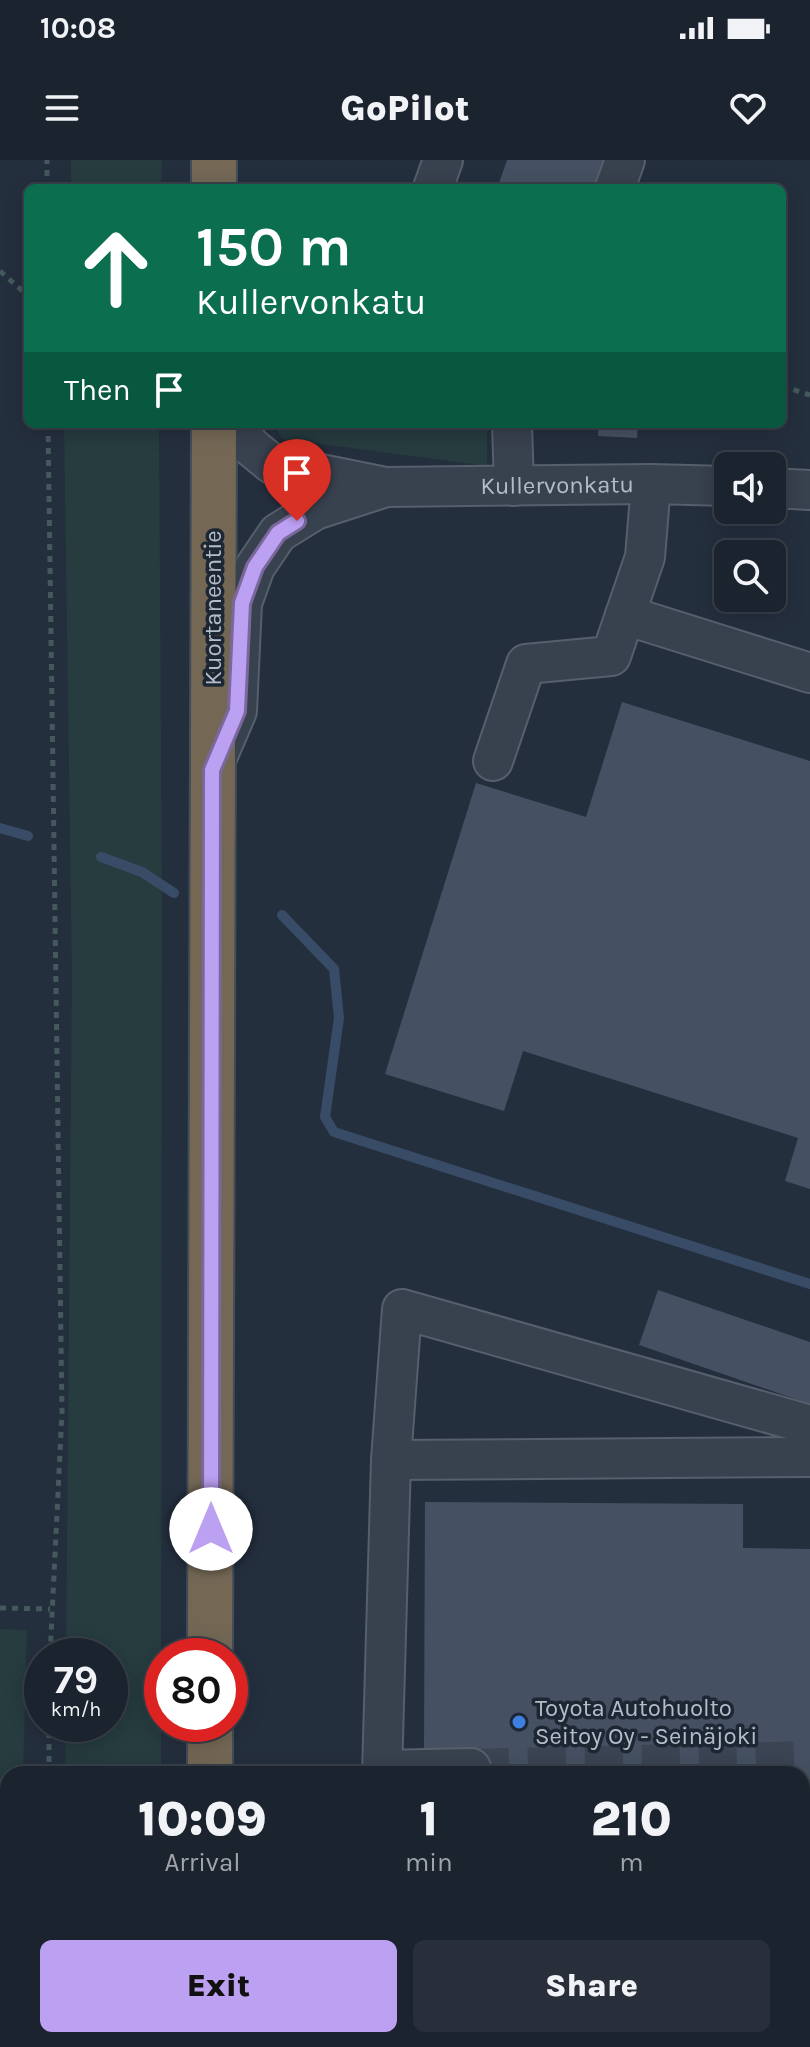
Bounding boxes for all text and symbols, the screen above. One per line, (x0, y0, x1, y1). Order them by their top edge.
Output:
text: 10:08 (40, 10, 116, 46)
icon: menu (40, 86, 84, 130)
icon: heart (726, 86, 770, 130)
text: GoPilot (340, 87, 470, 129)
text: 150 m (196, 214, 351, 279)
icon: ahead (64, 216, 168, 320)
text: Kullervonkatu (196, 281, 426, 323)
icon: arrive (147, 368, 191, 412)
text: Then (64, 372, 131, 408)
pin (263, 439, 331, 521)
icon: arrive (275, 451, 319, 495)
map controls (714, 452, 786, 612)
button: sound (714, 452, 786, 524)
street label: Kullervonkatu (480, 470, 634, 500)
street label: Kuortaneentie (199, 530, 227, 686)
button: search (714, 540, 786, 612)
position arrow (169, 1487, 253, 1571)
speed limit sign: 80 (144, 1638, 248, 1742)
text: 79 (54, 1656, 98, 1703)
place label: Toyota Autohuolto Seitoy Oy - Seinäjoki (535, 1694, 757, 1750)
text: km/h (51, 1698, 101, 1721)
marker: Toyota Autohuolto Seitoy Oy - Seinäjoki (510, 1713, 528, 1731)
text: 10:09 (138, 1791, 267, 1847)
text: 1 (420, 1791, 438, 1847)
text: 210 (591, 1791, 672, 1847)
text: Arrival (164, 1847, 241, 1878)
text: min (405, 1847, 453, 1878)
text: m (619, 1847, 644, 1878)
button: Exit (40, 1940, 397, 2032)
button: Share (413, 1940, 770, 2032)

